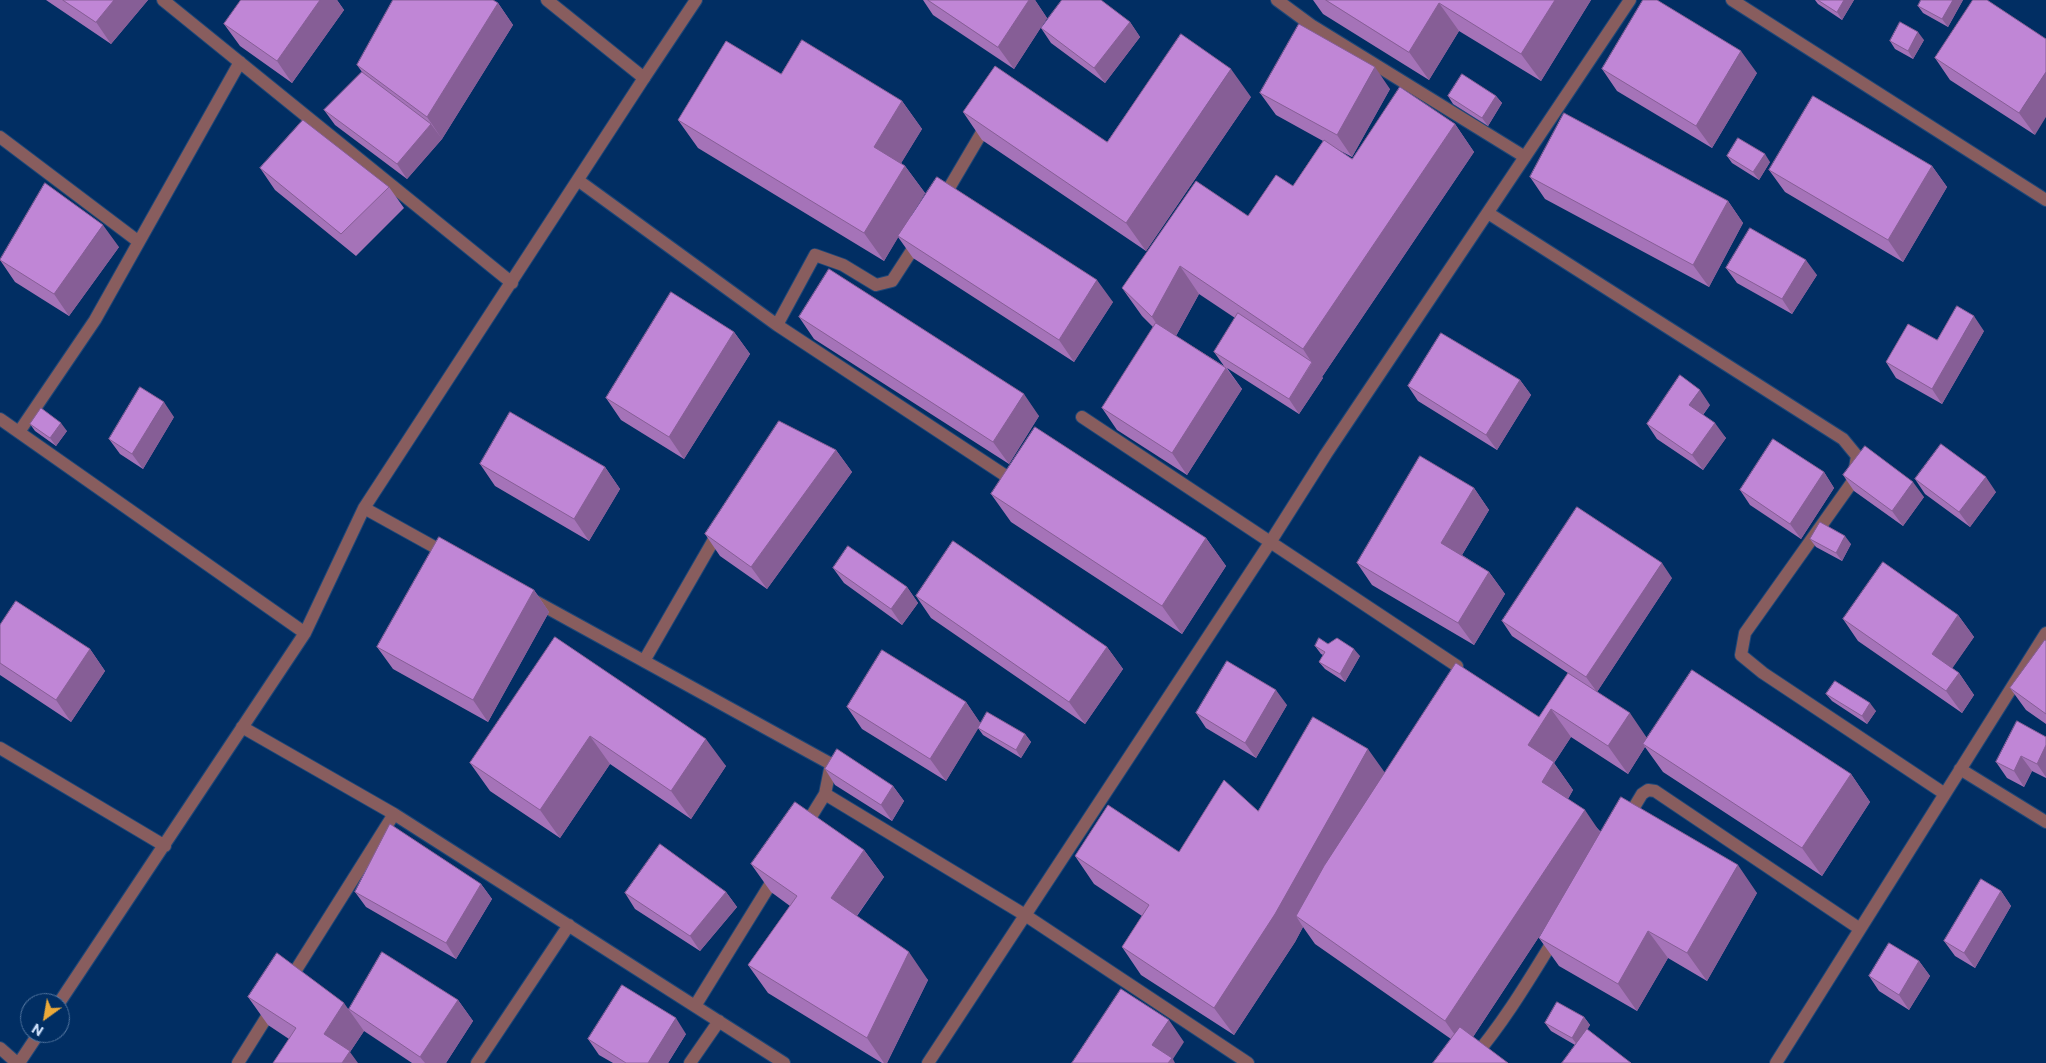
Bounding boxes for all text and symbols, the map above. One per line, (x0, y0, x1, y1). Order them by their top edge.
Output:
north arrow (20, 993, 70, 1043)
text: N (28, 1020, 46, 1040)

